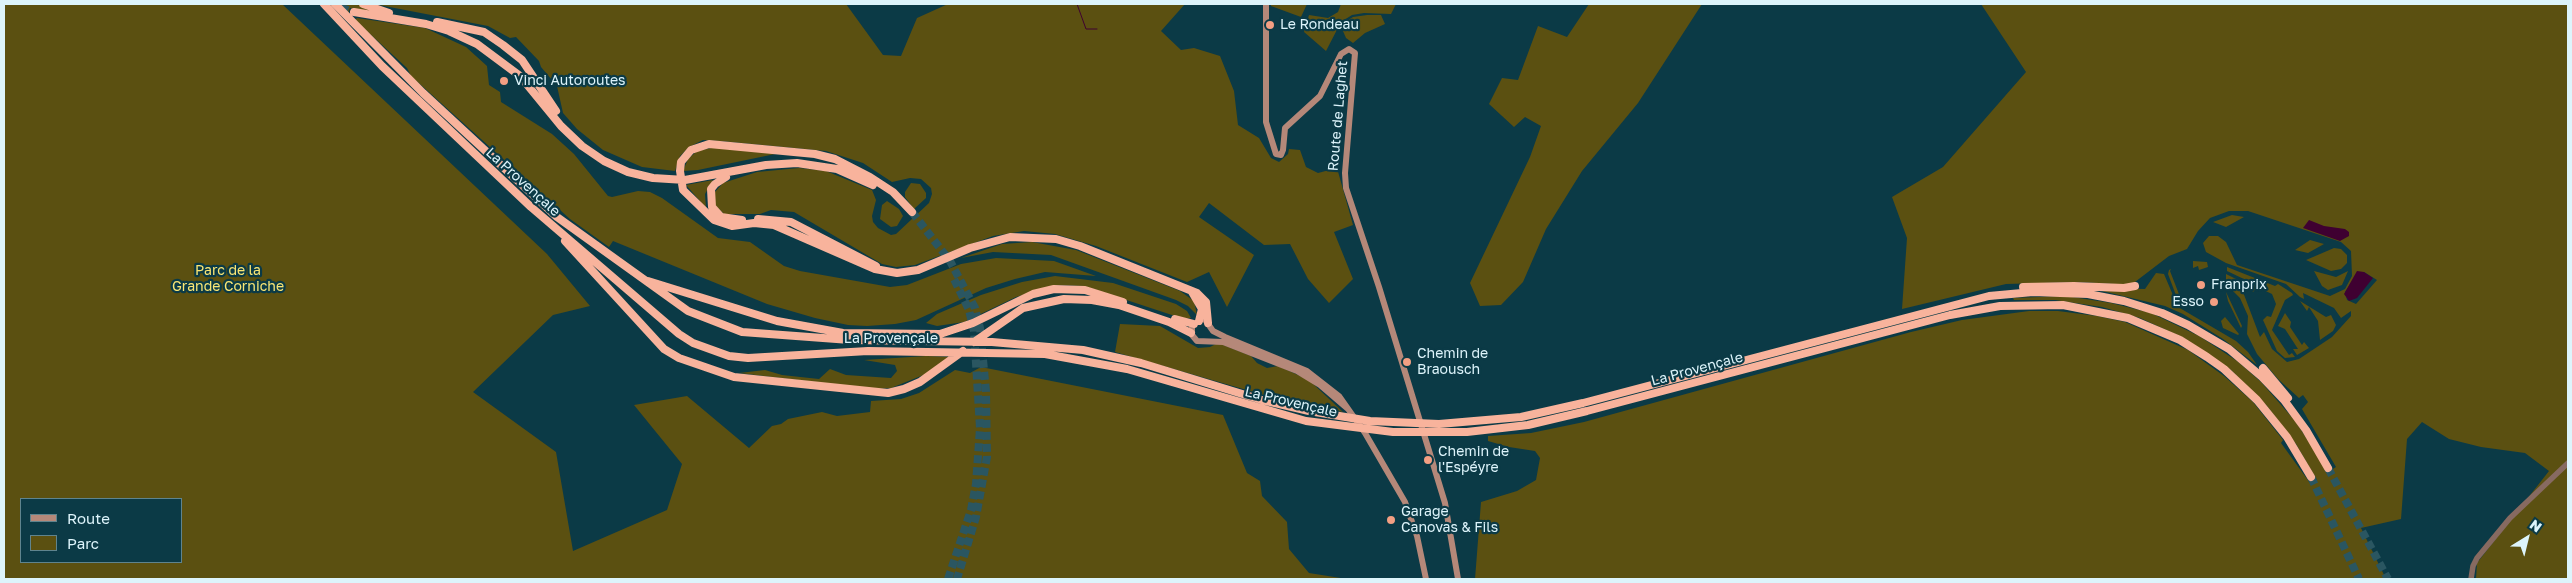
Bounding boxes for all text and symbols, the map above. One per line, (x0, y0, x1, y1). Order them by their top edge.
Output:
place label: Le Rondeau (1280, 17, 1359, 33)
marker: Le Rondeau (1264, 19, 1276, 31)
street label: Route de Laghet (1325, 60, 1351, 172)
place label: Vinci Autoroutes (514, 73, 626, 89)
marker: Vinci Autoroutes (498, 75, 510, 87)
street label: La Provençale (482, 144, 564, 220)
park label: Parc de la Grande Corniche (172, 263, 284, 296)
place label: Franprix (2211, 277, 2267, 293)
marker: Franprix (2195, 279, 2207, 291)
place label: Esso (2172, 294, 2204, 310)
marker: Esso (2208, 296, 2220, 308)
street label: La Provençale (844, 331, 938, 347)
place label: Chemin de Braousch (1417, 346, 1488, 378)
street label: La Provençale (1649, 349, 1745, 389)
marker: Chemin de Braousch (1401, 356, 1413, 368)
street label: La Provençale (1243, 383, 1339, 421)
place label: Chemin de l'Espéyre (1438, 444, 1509, 477)
marker: Chemin de l'Espéyre (1422, 454, 1434, 466)
legend (20, 498, 182, 563)
place label: Garage Canovas & Fils (1401, 504, 1498, 536)
text: Route (67, 509, 110, 527)
north arrow (2502, 513, 2552, 563)
marker: Garage Canovas & Fils (1385, 514, 1397, 526)
text: N (2527, 515, 2545, 535)
text: Parc (67, 534, 99, 552)

